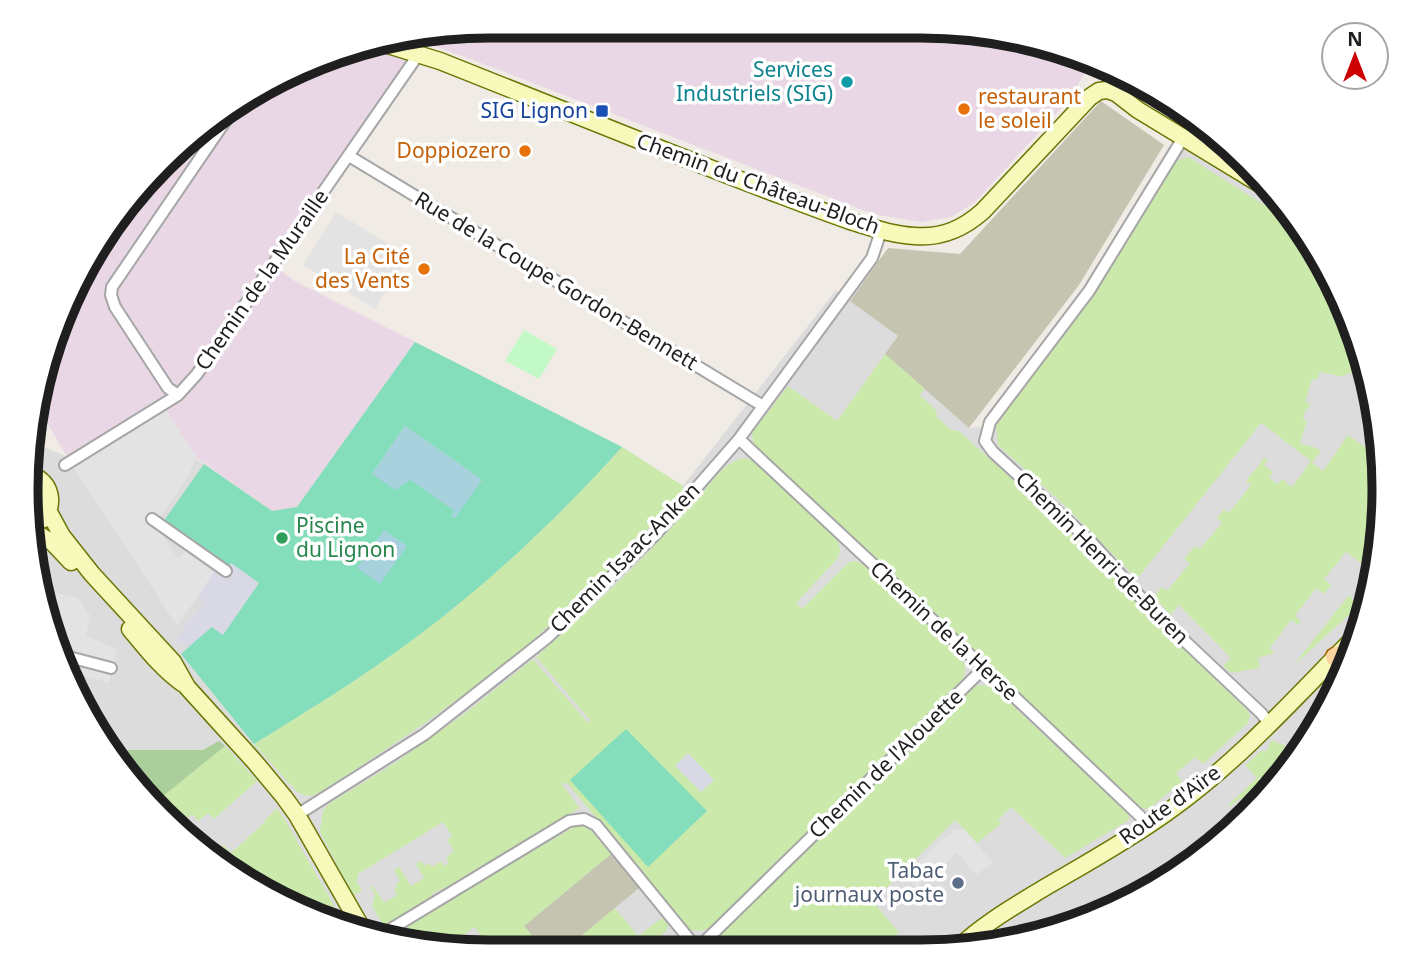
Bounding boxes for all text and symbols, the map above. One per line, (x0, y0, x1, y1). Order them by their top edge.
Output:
north arrow (1320, 21, 1390, 91)
text: N (1347, 26, 1363, 52)
place label: Services Industriels (SIG) (676, 55, 833, 107)
marker: Services Industriels (SIG) (839, 74, 855, 90)
place label: restaurant le soleil (978, 82, 1082, 134)
place label: SIG Lignon (481, 96, 588, 124)
marker: restaurant le soleil (956, 101, 972, 117)
marker: SIG Lignon (594, 103, 610, 119)
street label: Chemin du Château-Bloch (633, 126, 884, 240)
place label: Doppiozero (397, 136, 511, 164)
marker: Doppiozero (517, 143, 533, 159)
street label: Chemin de la Muraille (188, 183, 334, 375)
street label: Rue de la Coupe Gordon-Bennett (410, 184, 704, 376)
place label: La Cité des Vents (315, 242, 410, 294)
marker: La Cité des Vents (416, 261, 432, 277)
street label: Chemin Henri-de-Buren (1010, 465, 1195, 650)
street label: Chemin Isaac-Anken (543, 476, 705, 638)
place label: Piscine du Lignon (296, 511, 395, 563)
marker: Piscine du Lignon (274, 530, 290, 546)
street label: Chemin de la Herse (865, 554, 1025, 706)
street label: Chemin de l'Alouette (802, 682, 968, 844)
street label: Route d'Aïre (1113, 758, 1226, 850)
place label: Tabac journaux poste (793, 856, 944, 908)
marker: Tabac journaux poste (950, 875, 966, 891)

